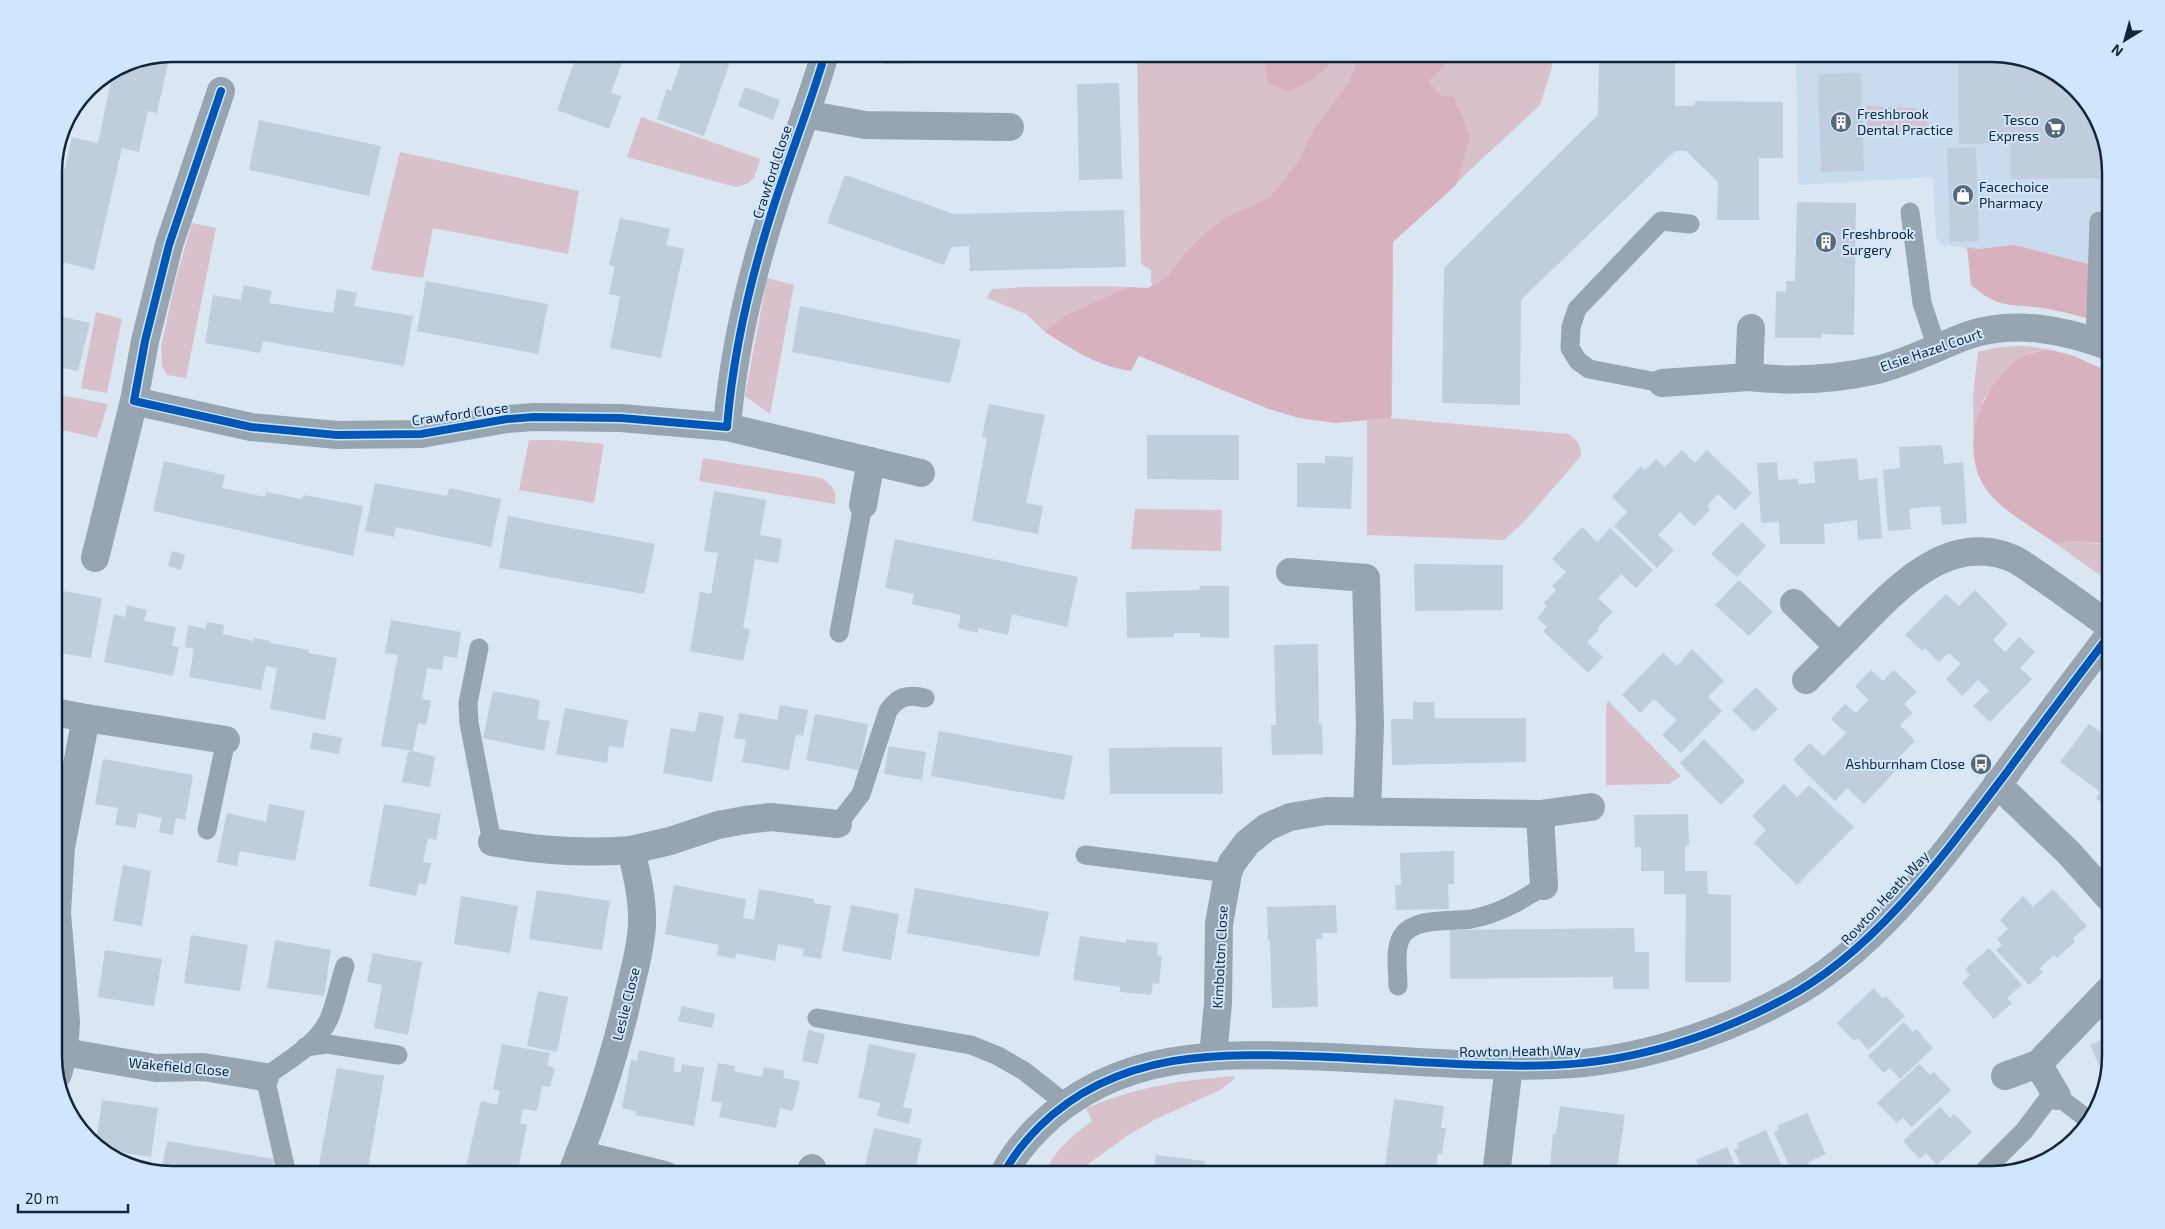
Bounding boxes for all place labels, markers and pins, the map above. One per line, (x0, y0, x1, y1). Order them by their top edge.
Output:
place label: Freshbrook Dental Practice (1857, 105, 1953, 138)
building icon: Freshbrook Dental Practice (1829, 110, 1853, 134)
place label: Tesco Express (1988, 111, 2039, 144)
supermarket icon: Tesco Express (2043, 116, 2067, 140)
place label: Facechoice Pharmacy (1979, 178, 2049, 211)
shop icon: Facechoice Pharmacy (1951, 183, 1975, 207)
place label: Freshbrook Surgery (1842, 225, 1914, 258)
building icon: Freshbrook Surgery (1814, 230, 1838, 254)
bus stop icon: Ashburnham Close (1969, 752, 1993, 776)
place label: Ashburnham Close (1845, 755, 1965, 772)

